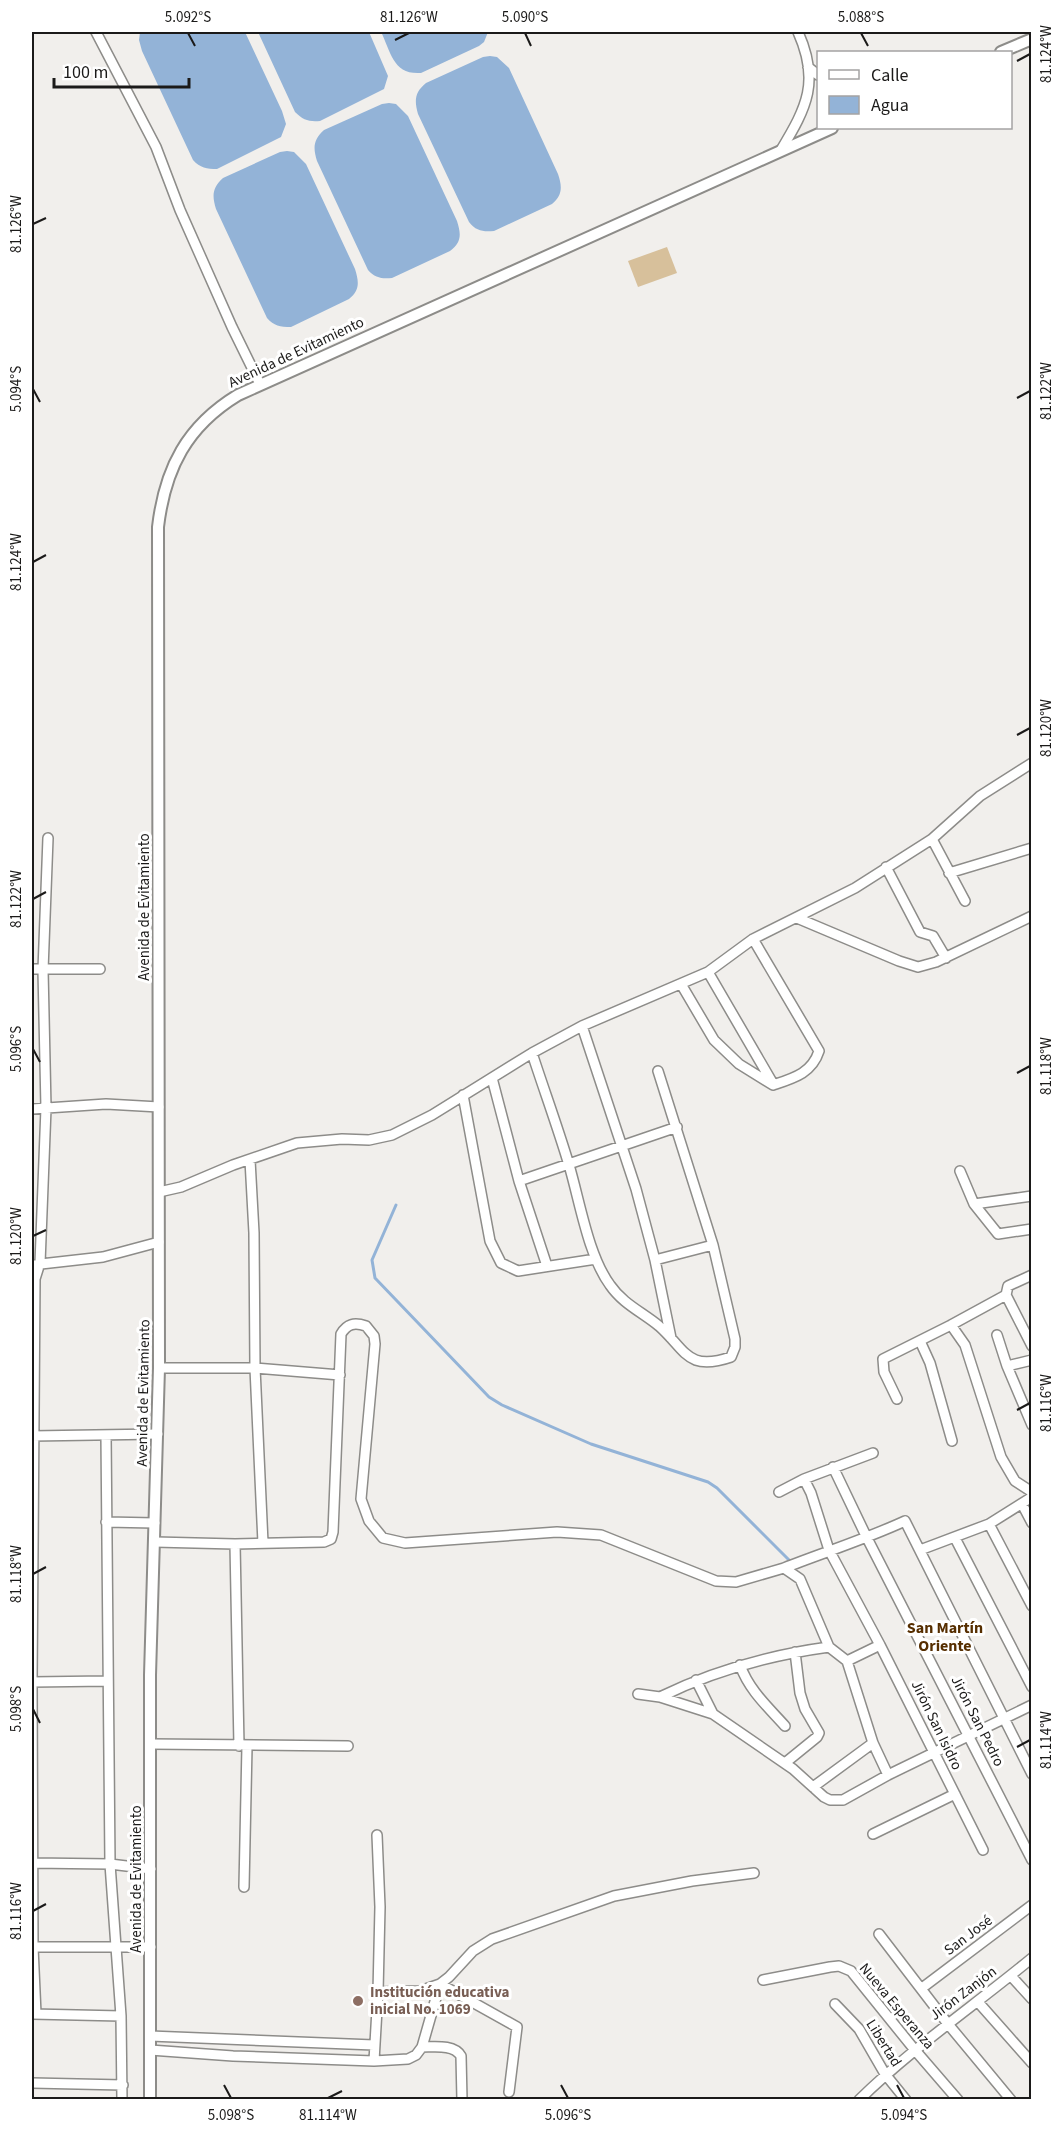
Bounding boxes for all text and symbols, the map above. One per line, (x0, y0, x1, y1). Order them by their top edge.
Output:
text: 5.092°S (165, 7, 211, 28)
text: 81.126°W (380, 7, 438, 28)
text: 5.090°S (502, 7, 548, 28)
text: 5.088°S (838, 7, 884, 28)
text: 81.124°W (1036, 25, 1057, 83)
scale bar (54, 51, 189, 89)
legend (817, 51, 1012, 129)
text: 100 m (63, 60, 108, 85)
text: Calle (871, 63, 909, 88)
text: Agua (871, 93, 909, 118)
text: 81.126°W (6, 195, 27, 253)
street label: Avenida de Evitamiento (225, 312, 367, 393)
text: 81.122°W (1036, 362, 1057, 420)
text: 5.094°S (6, 366, 27, 412)
text: 81.124°W (6, 533, 27, 591)
text: 81.120°W (1036, 699, 1057, 757)
street label: Avenida de Evitamiento (134, 833, 155, 981)
text: 81.122°W (6, 870, 27, 928)
text: 5.096°S (6, 1026, 27, 1072)
text: 81.118°W (1036, 1037, 1057, 1095)
text: 81.120°W (6, 1207, 27, 1265)
street label: Avenida de Evitamiento (132, 1319, 155, 1467)
text: 81.116°W (1036, 1374, 1057, 1432)
text: 81.118°W (6, 1545, 27, 1603)
district label: San Martín Oriente (907, 1617, 983, 1657)
street label: Jirón San Pedro (946, 1672, 1009, 1770)
street label: Jirón San Isidro (906, 1677, 967, 1774)
text: 5.098°S (6, 1686, 27, 1732)
text: 81.114°W (1036, 1711, 1057, 1769)
street label: Avenida de Evitamiento (126, 1805, 147, 1953)
text: 81.116°W (6, 1882, 27, 1940)
street label: San José (940, 1910, 997, 1961)
street label: Nueva Esperanza (854, 1959, 939, 2054)
street label: Jirón Zanjón (925, 1961, 1001, 2026)
place label: Institución educativa inicial No. 1069 (370, 1982, 509, 2020)
marker: Institución educativa inicial No. 1069 (351, 1994, 365, 2008)
street label: Libertad (861, 2015, 906, 2071)
text: 5.098°S (208, 2105, 254, 2126)
text: 81.114°W (299, 2105, 357, 2126)
text: 5.096°S (545, 2105, 591, 2126)
text: 5.094°S (881, 2105, 927, 2126)

